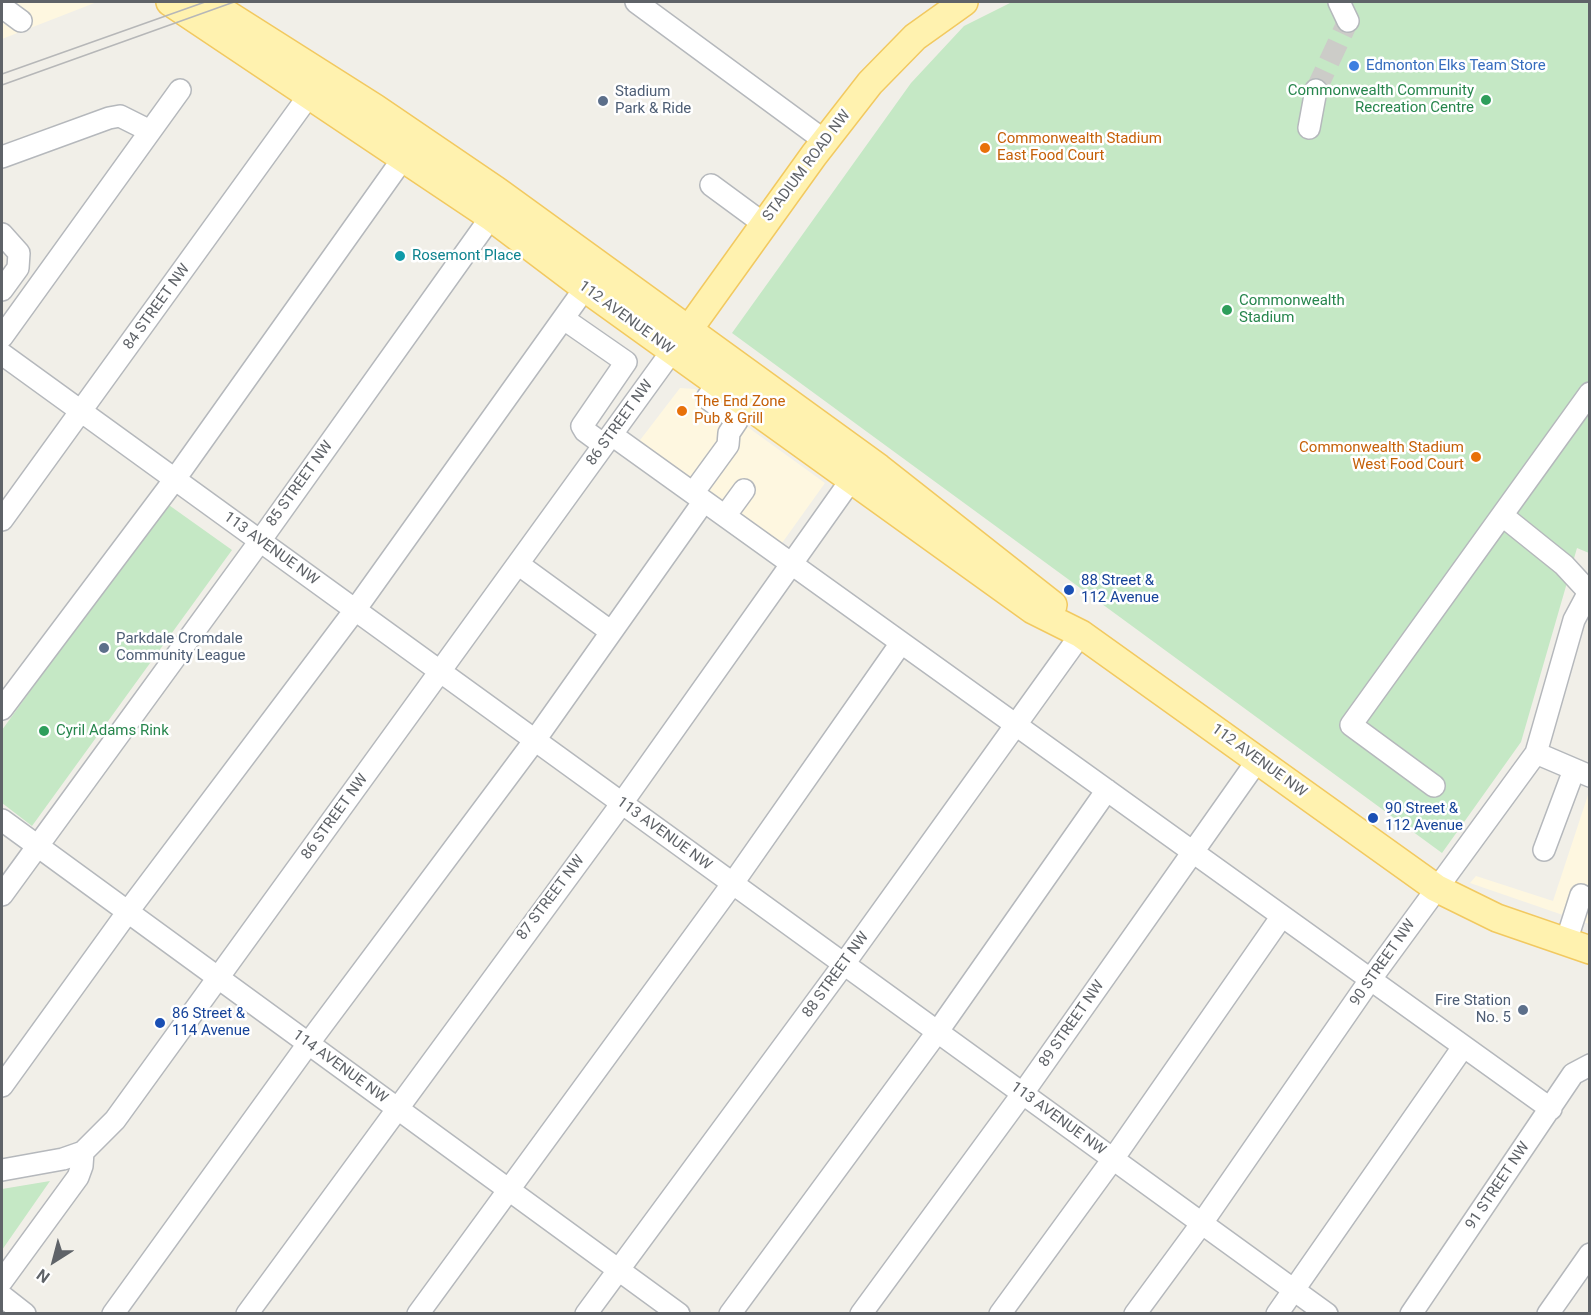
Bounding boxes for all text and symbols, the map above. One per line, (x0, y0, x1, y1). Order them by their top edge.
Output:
place label: Edmonton Elks Team Store (1366, 57, 1546, 75)
marker: Edmonton Elks Team Store (1347, 59, 1361, 73)
place label: Commonwealth Community Recreation Centre (1288, 82, 1474, 117)
place label: Stadium Park & Ride (615, 83, 691, 118)
marker: Commonwealth Community Recreation Centre (1479, 93, 1493, 107)
marker: Stadium Park & Ride (596, 94, 610, 108)
street label: STADIUM ROAD NW (759, 107, 855, 225)
place label: Commonwealth Stadium East Food Court (997, 130, 1162, 165)
marker: Commonwealth Stadium East Food Court (978, 141, 992, 155)
place label: Rosemont Place (412, 247, 521, 265)
marker: Rosemont Place (393, 249, 407, 263)
street label: 84 STREET NW (120, 261, 194, 353)
street label: 112 AVENUE NW (575, 278, 677, 358)
place label: Commonwealth Stadium (1239, 292, 1345, 327)
marker: Commonwealth Stadium (1220, 303, 1234, 317)
street label: 86 STREET NW (583, 377, 657, 469)
place label: The End Zone Pub & Grill (694, 393, 786, 428)
marker: The End Zone Pub & Grill (675, 404, 689, 418)
street label: 85 STREET NW (263, 438, 337, 530)
place label: Commonwealth Stadium West Food Court (1299, 439, 1464, 474)
marker: Commonwealth Stadium West Food Court (1469, 450, 1483, 464)
street label: 113 AVENUE NW (220, 509, 322, 589)
place label: 88 Street & 112 Avenue (1081, 572, 1159, 607)
marker: 88 Street & 112 Avenue (1062, 583, 1076, 597)
place label: Parkdale Cromdale Community League (116, 630, 245, 665)
marker: Parkdale Cromdale Community League (97, 641, 111, 655)
street label: 112 AVENUE NW (1208, 721, 1310, 801)
place label: Cyril Adams Rink (56, 722, 169, 740)
marker: Cyril Adams Rink (37, 724, 51, 738)
street label: 86 STREET NW (298, 771, 372, 863)
street label: 113 AVENUE NW (613, 794, 715, 874)
place label: 90 Street & 112 Avenue (1385, 800, 1463, 835)
marker: 90 Street & 112 Avenue (1366, 811, 1380, 825)
street label: 87 STREET NW (513, 852, 589, 944)
street label: 90 STREET NW (1347, 916, 1419, 1010)
street label: 88 STREET NW (799, 929, 873, 1021)
street label: 89 STREET NW (1036, 977, 1108, 1071)
place label: Fire Station No. 5 (1435, 992, 1511, 1027)
marker: Fire Station No. 5 (1516, 1003, 1530, 1017)
place label: 86 Street & 114 Avenue (172, 1005, 250, 1040)
marker: 86 Street & 114 Avenue (153, 1016, 167, 1030)
street label: 114 AVENUE NW (289, 1027, 391, 1107)
street label: 113 AVENUE NW (1007, 1079, 1109, 1159)
street label: 91 STREET NW (1462, 1139, 1534, 1233)
north arrow (24, 1231, 84, 1291)
text: N (33, 1265, 53, 1287)

